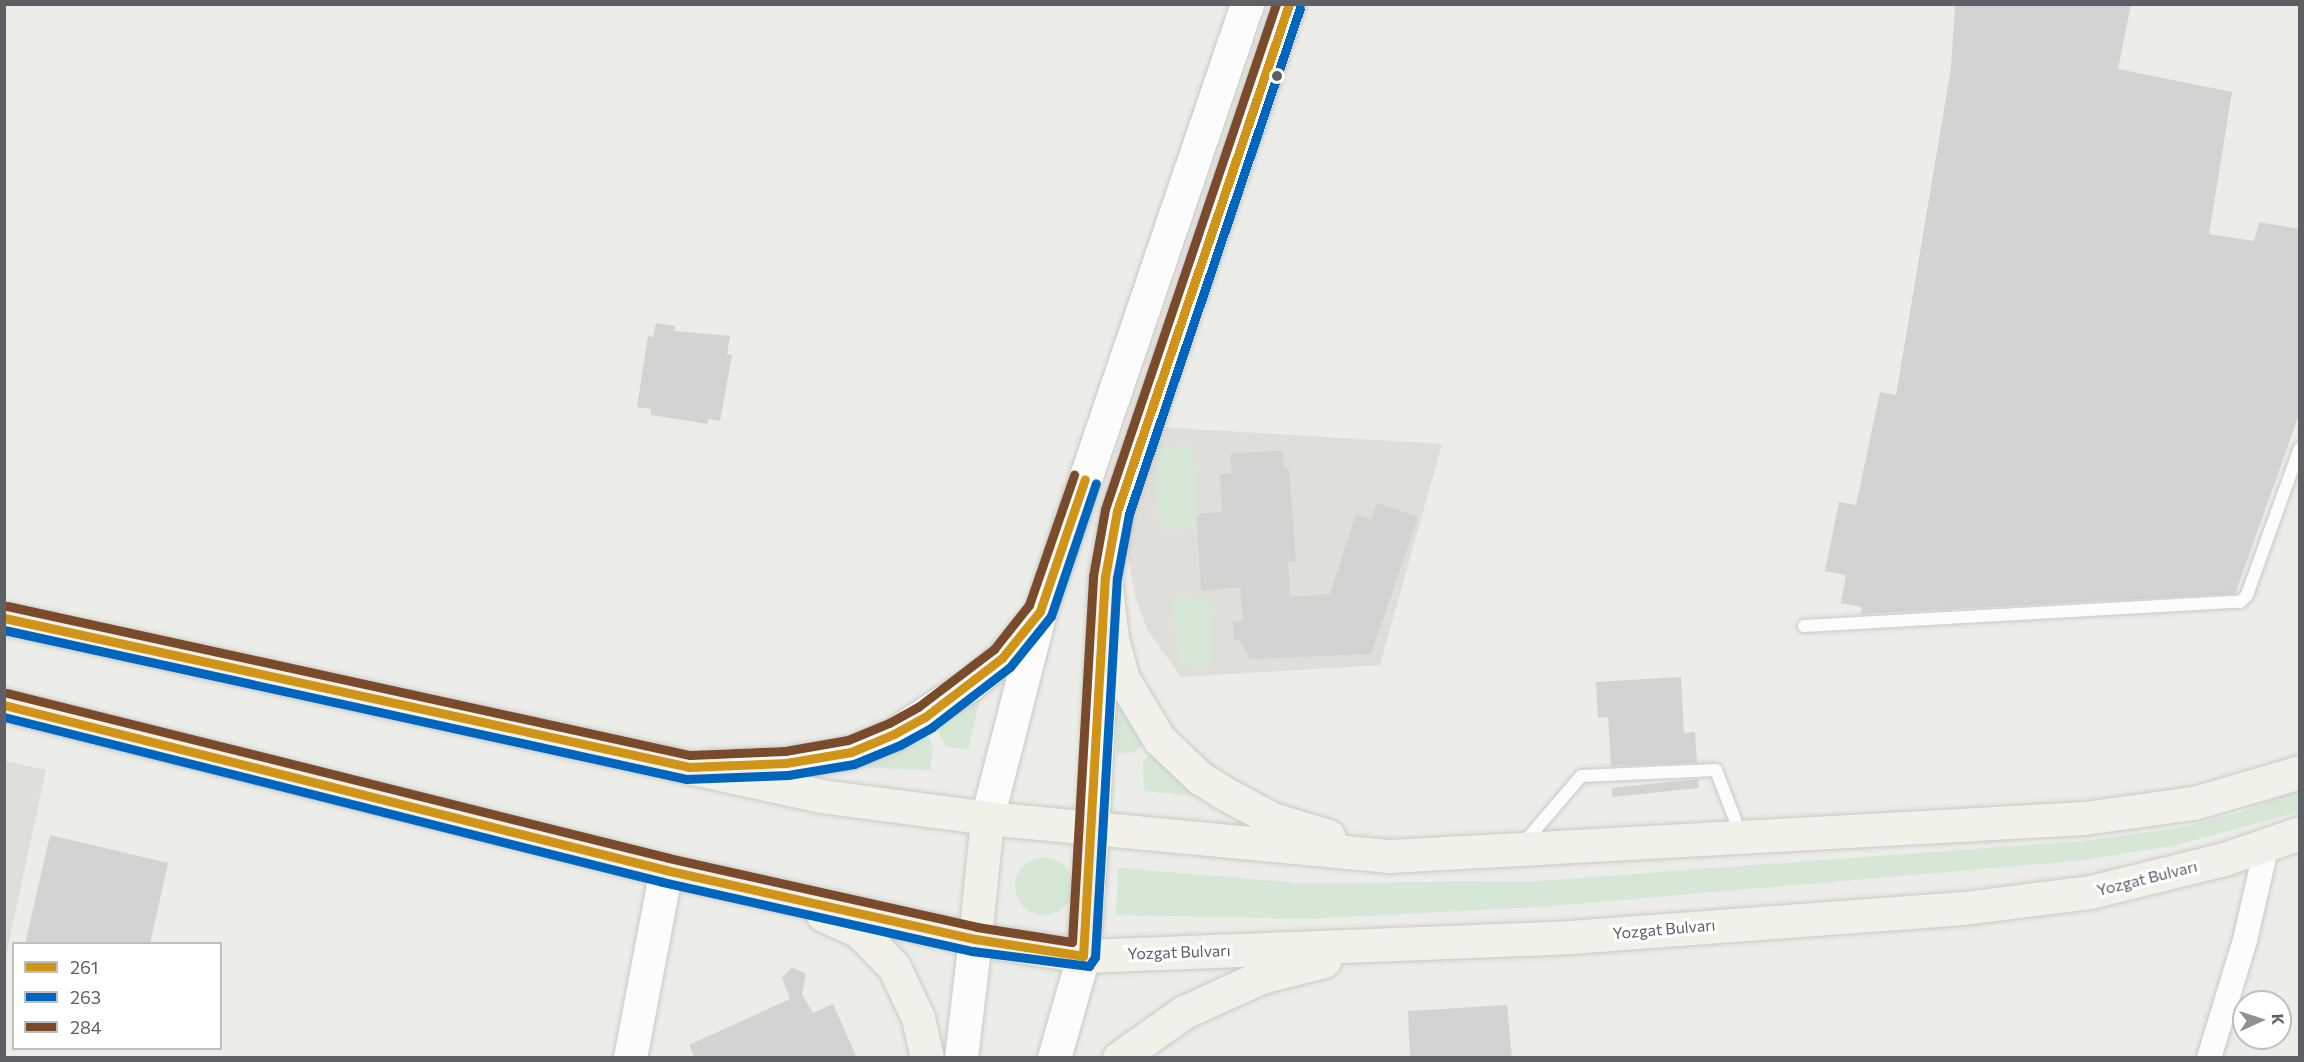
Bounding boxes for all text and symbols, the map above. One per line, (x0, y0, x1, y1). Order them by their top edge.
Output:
unlabelled marker (1271, 70, 1283, 82)
street label: Yozgat Bulvarı (2095, 856, 2199, 900)
street label: Yozgat Bulvarı (1612, 915, 1716, 943)
street label: Yozgat Bulvarı (1127, 941, 1231, 963)
legend (12, 942, 222, 1050)
text: 261 (70, 956, 99, 978)
text: 263 (70, 986, 101, 1008)
north arrow (2232, 990, 2292, 1050)
text: K (2269, 1013, 2288, 1025)
text: 284 (70, 1016, 102, 1038)

